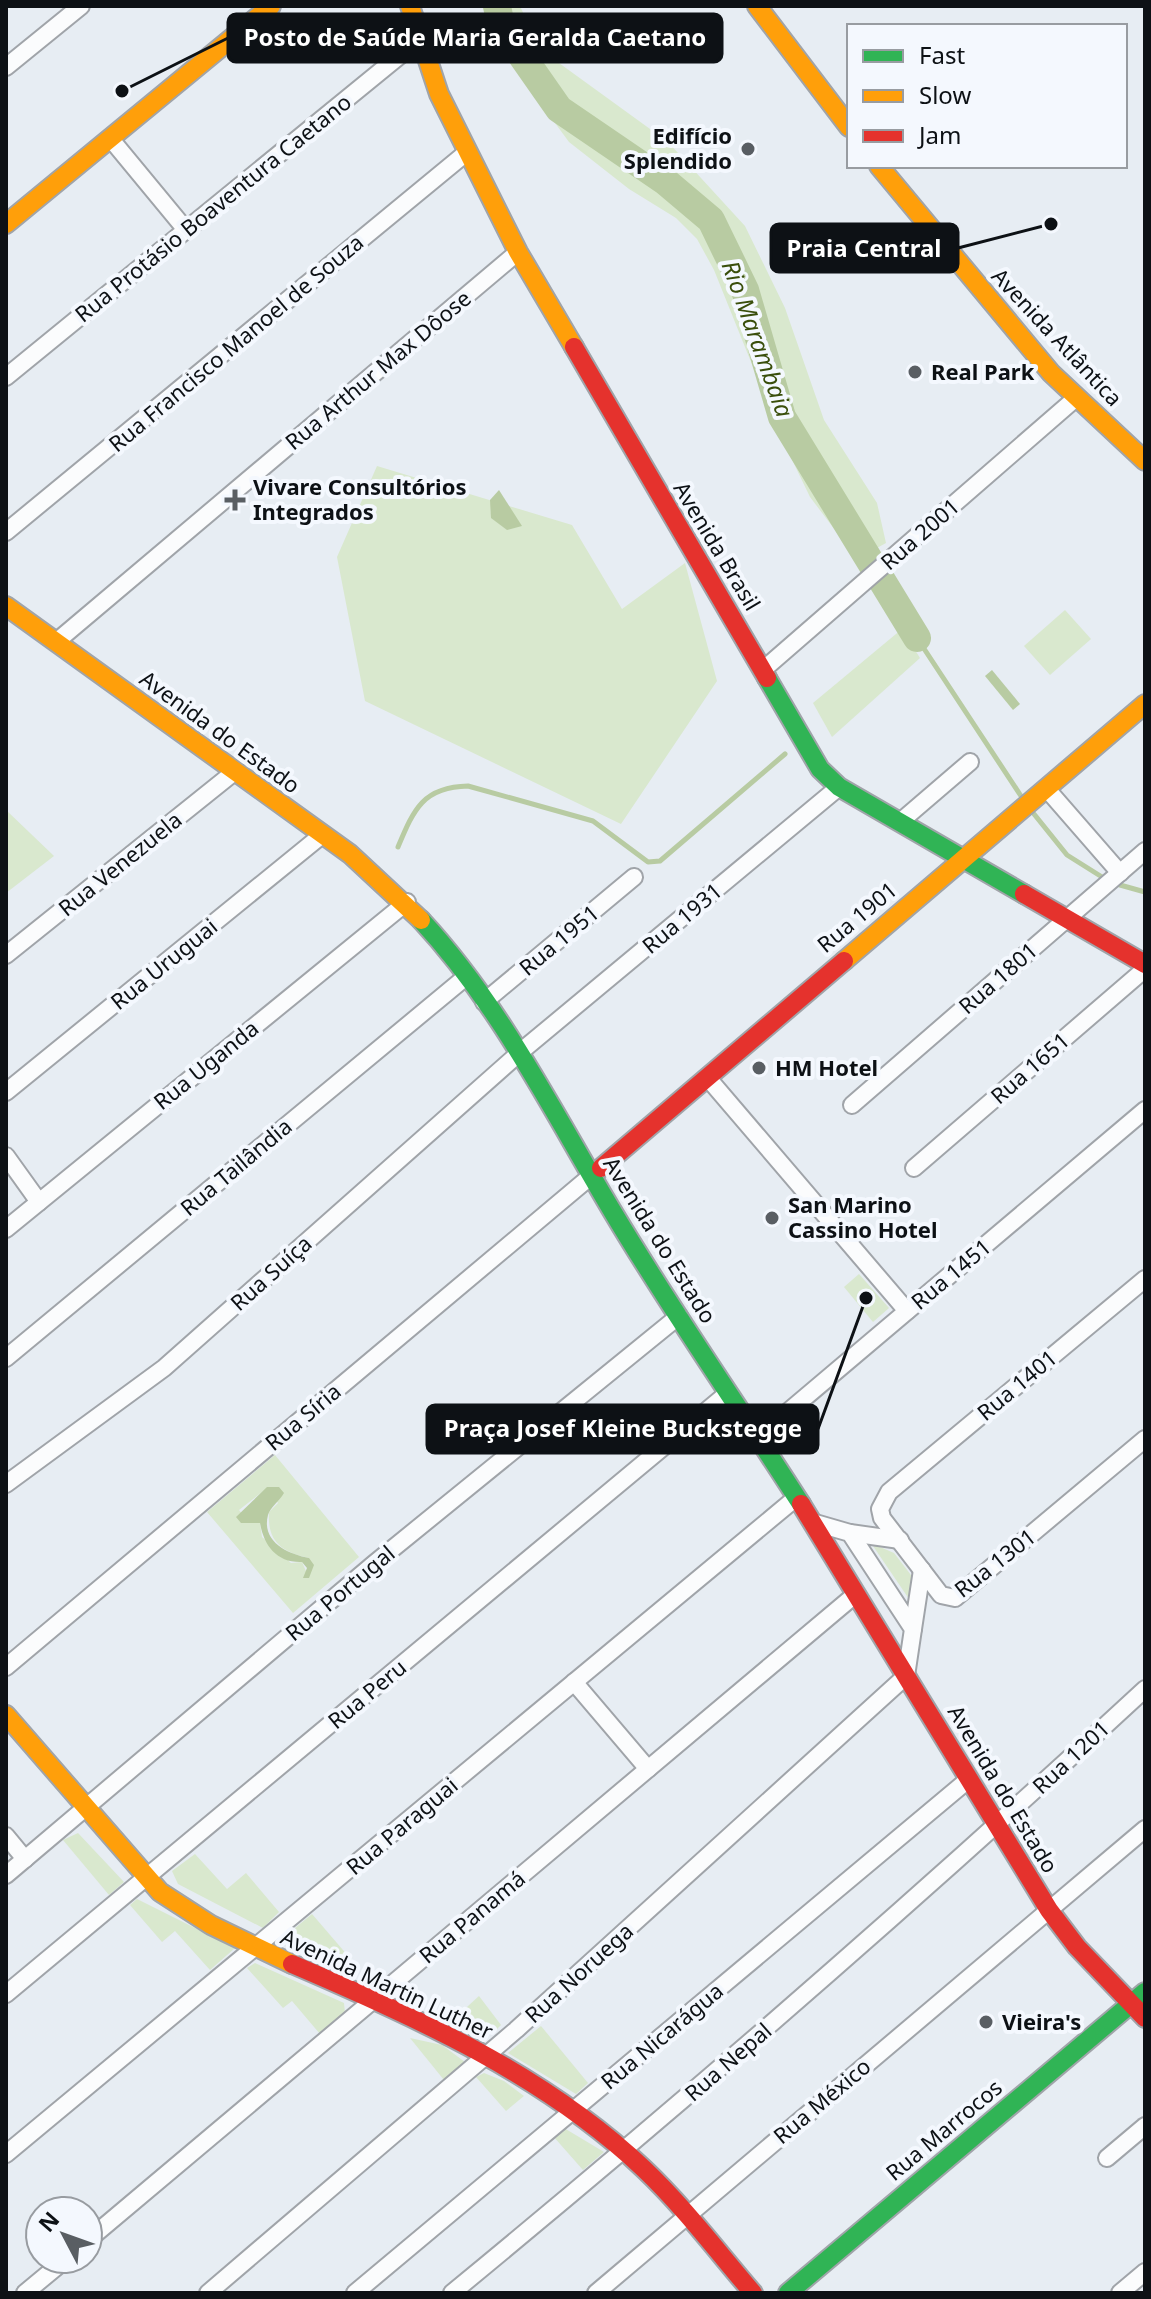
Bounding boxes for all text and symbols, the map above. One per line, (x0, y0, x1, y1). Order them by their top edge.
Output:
callout: Posto de Saúde Maria Geralda Caetano (228, 14, 722, 62)
text: Posto de Saúde Maria Geralda Caetano (244, 20, 706, 53)
legend (847, 24, 1127, 168)
text: Fast (919, 38, 965, 71)
text: Slow (919, 78, 971, 111)
street label: Rua Protásio Boaventura Caetano (68, 86, 357, 328)
text: Jam (917, 118, 961, 151)
place label: Edifício Splendido (624, 120, 732, 175)
marker: Edifício Splendido (739, 140, 757, 158)
callout: Praia Central (771, 224, 958, 272)
street label: Rua Francisco Manoel de Souza (102, 227, 369, 458)
text: Praia Central (787, 231, 941, 264)
water label: Rio Marambaia (715, 256, 802, 422)
street label: Avenida Atlântica (986, 261, 1130, 412)
street label: Rua Arthur Max Dôose (278, 283, 477, 456)
place label: Real Park (931, 356, 1035, 386)
marker: Real Park (906, 363, 924, 381)
place label: Vivare Consultórios Integrados (253, 471, 466, 526)
street label: Avenida Brasil (667, 475, 768, 616)
marker: Vivare Consultórios Integrados (224, 489, 246, 511)
street label: Rua 2001 (873, 491, 965, 576)
street label: Avenida do Estado (135, 663, 307, 799)
street label: Rua Venezuela (51, 804, 187, 922)
street label: Rua 1901 (810, 874, 903, 958)
street label: Rua 1931 (635, 875, 728, 959)
street label: Rua 1951 (512, 897, 605, 981)
street label: Rua Uruguai (104, 911, 223, 1016)
street label: Rua 1801 (951, 935, 1043, 1020)
street label: Rua Uganda (147, 1013, 264, 1116)
street label: Rua 1651 (983, 1025, 1075, 1110)
place label: HM Hotel (775, 1052, 878, 1082)
marker: HM Hotel (750, 1059, 768, 1077)
street label: Rua Tailândia (173, 1111, 297, 1222)
street label: Avenida do Estado (598, 1151, 724, 1328)
place label: San Marino Cassino Hotel (788, 1189, 938, 1244)
marker: San Marino Cassino Hotel (763, 1209, 781, 1227)
street label: Rua Suíça (223, 1228, 317, 1317)
street label: Rua 1451 (904, 1231, 997, 1315)
street label: Rua 1401 (970, 1342, 1063, 1426)
street label: Rua Síria (258, 1376, 347, 1457)
callout: Praça Josef Kleine Buckstegge (427, 1405, 818, 1453)
text: Praça Josef Kleine Buckstegge (444, 1411, 802, 1444)
street label: Rua 1301 (947, 1521, 1041, 1603)
street label: Rua Portugal (278, 1538, 400, 1647)
street label: Rua Peru (321, 1652, 412, 1735)
street label: Avenida do Estado (942, 1699, 1066, 1878)
street label: Rua 1201 (1025, 1713, 1116, 1800)
street label: Rua Paraguai (339, 1770, 464, 1881)
street label: Rua Panamá (412, 1863, 531, 1969)
street label: Rua Noruega (518, 1915, 639, 2029)
street label: Avenida Martin Luther (276, 1921, 498, 2045)
street label: Rua Nicarágua (594, 1975, 729, 2095)
place label: Vieira's (1002, 2006, 1081, 2036)
marker: Vieira's (977, 2013, 995, 2031)
street label: Rua Nepal (677, 2015, 777, 2107)
street label: Rua México (766, 2051, 876, 2150)
street label: Rua Marrocos (879, 2072, 1008, 2187)
north arrow (24, 2195, 104, 2275)
text: N (31, 2205, 65, 2238)

